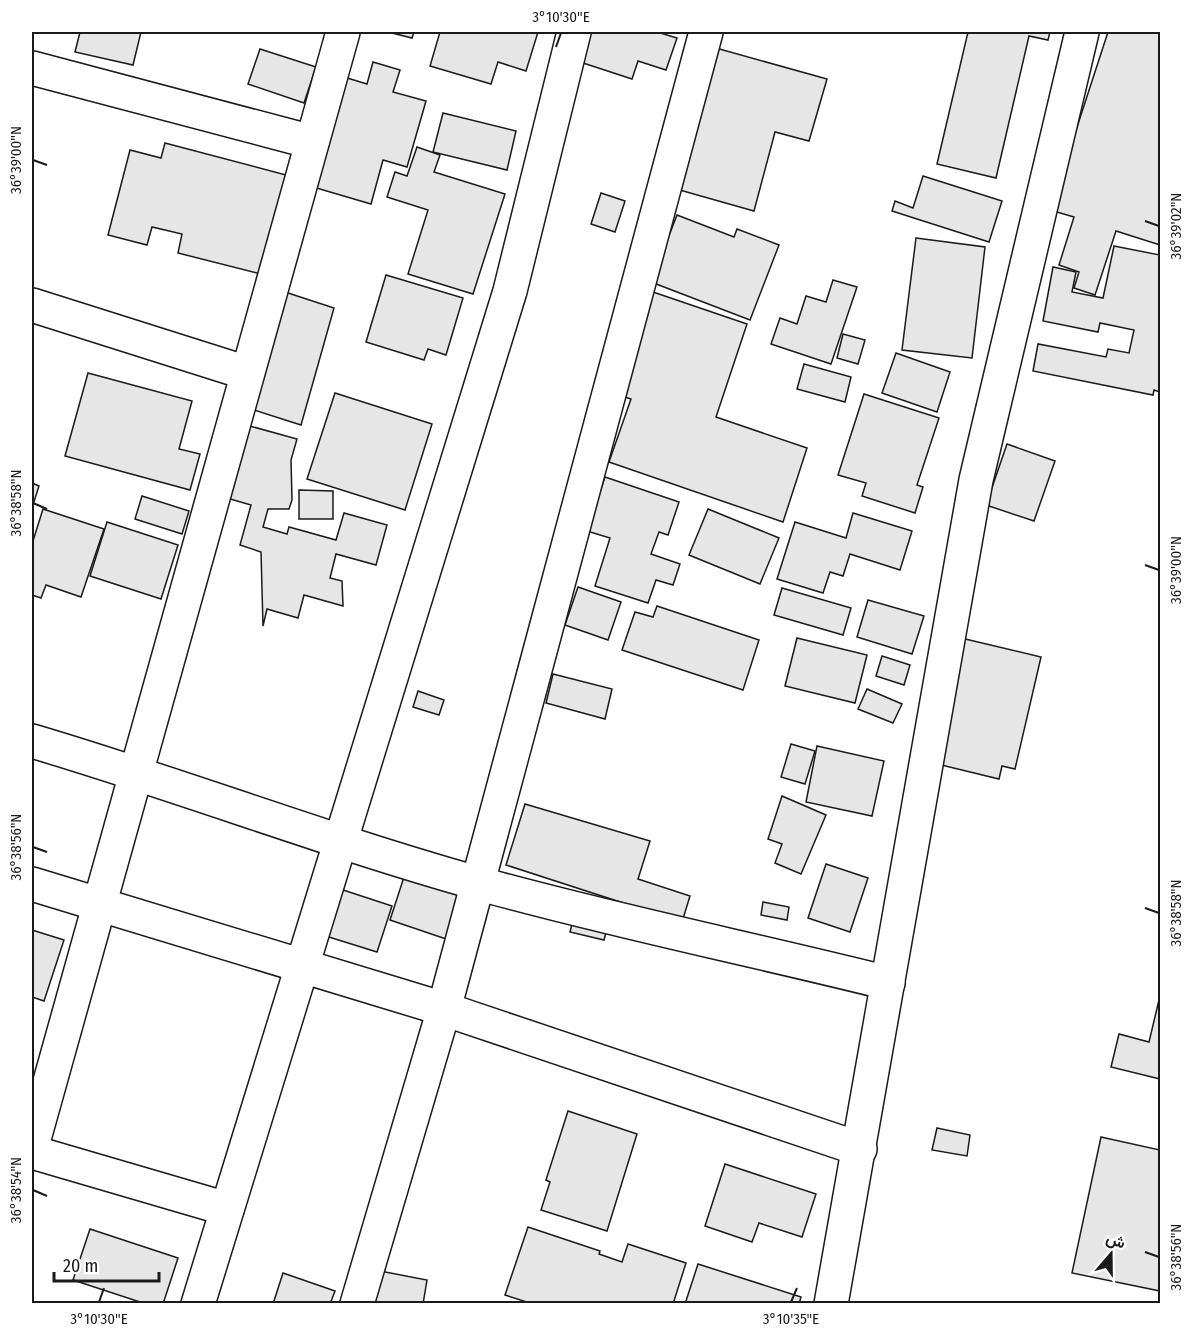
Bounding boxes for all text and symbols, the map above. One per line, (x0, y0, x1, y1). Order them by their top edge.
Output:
text: 3°10'30"E (532, 8, 590, 26)
text: 36°39'00"N (7, 126, 25, 194)
text: 36°39'02"N (1167, 193, 1185, 259)
text: 36°38'58"N (7, 469, 25, 537)
text: 36°39'00"N (1167, 536, 1185, 604)
text: 36°38'56"N (7, 814, 25, 880)
text: 36°38'58"N (1167, 879, 1185, 947)
text: 36°38'54"N (7, 1157, 25, 1223)
north arrow (1081, 1224, 1141, 1284)
text: 36°38'56"N (1167, 1224, 1185, 1290)
text: ش (1104, 1228, 1128, 1253)
scale bar (54, 1245, 159, 1283)
text: 20 m (63, 1255, 98, 1277)
text: 3°10'30"E (70, 1310, 128, 1328)
text: 3°10'35"E (763, 1310, 819, 1328)

